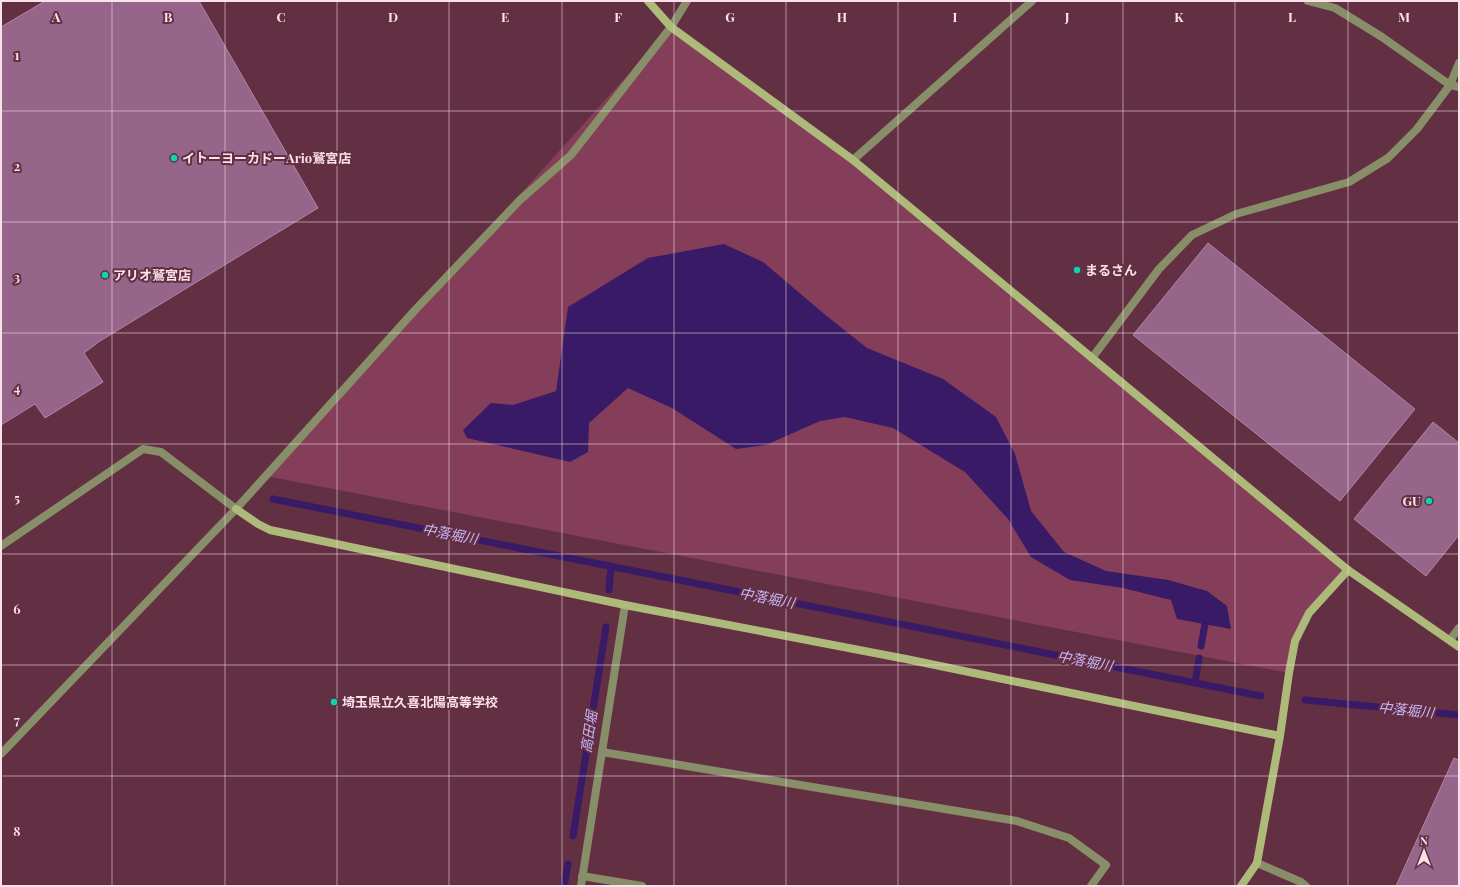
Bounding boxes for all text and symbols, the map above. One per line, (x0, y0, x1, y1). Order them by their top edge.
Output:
text: A (51, 8, 61, 25)
text: B (164, 8, 173, 25)
text: C (276, 8, 286, 25)
text: D (388, 8, 398, 25)
text: E (501, 8, 509, 25)
text: F (614, 8, 622, 25)
text: G (725, 8, 735, 25)
text: H (837, 8, 847, 25)
text: I (953, 8, 958, 25)
text: J (1064, 8, 1070, 25)
text: K (1174, 8, 1184, 25)
text: L (1288, 8, 1296, 25)
text: M (1398, 8, 1410, 25)
text: 1 (15, 46, 20, 63)
place label: イトーヨーカドーArio鷲宮店 (182, 149, 351, 166)
marker: イトーヨーカドーArio鷲宮店 (169, 153, 179, 163)
text: 2 (14, 157, 21, 174)
place label: まるさん (1085, 261, 1137, 278)
marker: まるさん (1072, 265, 1082, 275)
place label: アリオ鷲宮店 (113, 266, 191, 283)
text: 3 (14, 268, 20, 285)
marker: アリオ鷲宮店 (100, 270, 110, 280)
text: 4 (14, 379, 21, 396)
text: 5 (14, 489, 20, 506)
place label: GU (1402, 492, 1421, 509)
marker: GU (1424, 496, 1434, 506)
water label: 中落堀川 (421, 519, 481, 549)
water label: 中落堀川 (738, 583, 798, 613)
text: 6 (13, 600, 21, 617)
water label: 中落堀川 (1056, 646, 1116, 676)
place label: 埼玉県立久喜北陽高等学校 (342, 693, 498, 710)
marker: 埼玉県立久喜北陽高等学校 (329, 697, 339, 707)
water label: 中落堀川 (1377, 697, 1437, 722)
water label: 高田堀 (576, 708, 601, 754)
text: 7 (14, 711, 20, 728)
text: 8 (13, 822, 21, 839)
north arrow (1404, 831, 1444, 871)
text: N (1420, 833, 1428, 848)

